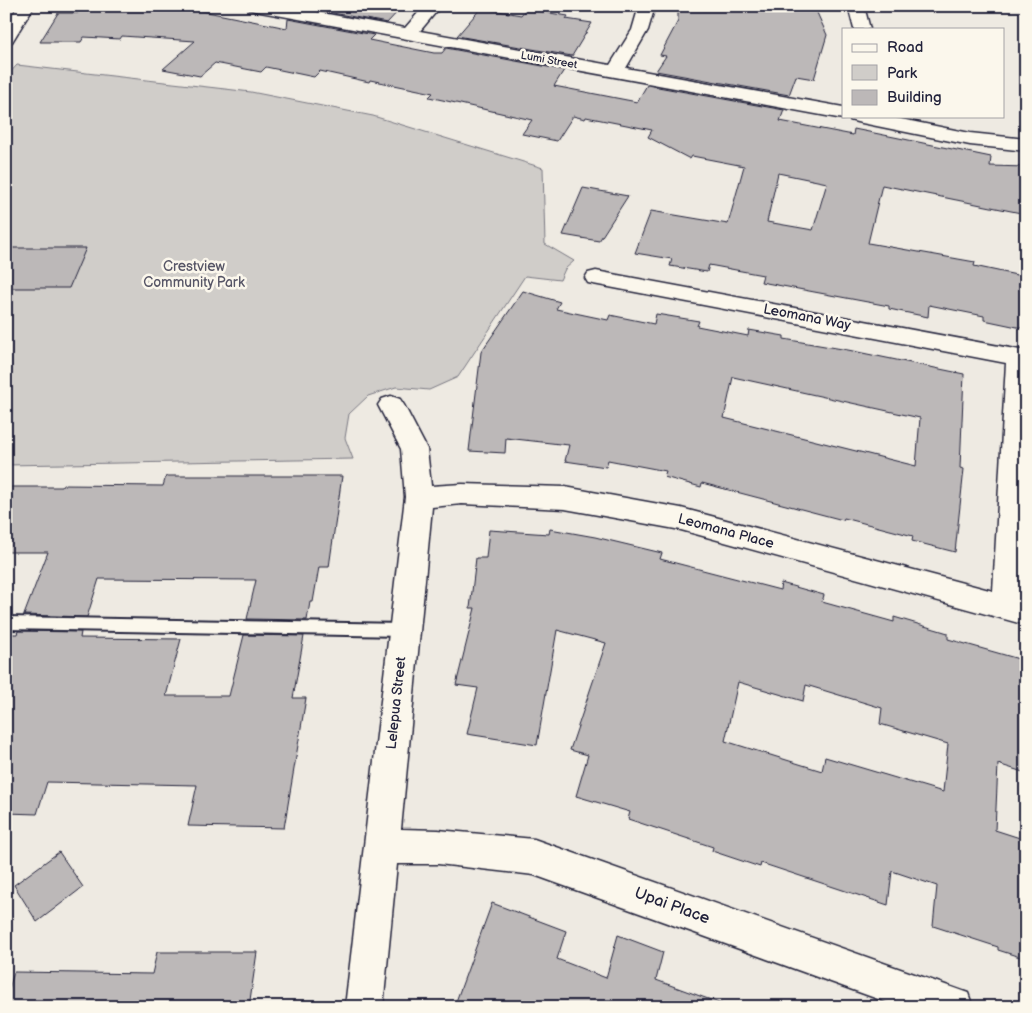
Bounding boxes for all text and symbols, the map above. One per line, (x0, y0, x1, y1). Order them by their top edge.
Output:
legend (842, 28, 1004, 118)
text: Road (887, 38, 923, 57)
street label: Lumi Street (520, 49, 579, 71)
text: Park (887, 64, 918, 83)
text: Building (887, 88, 942, 107)
park label: Crestview Community Park (143, 258, 245, 291)
street label: Leomana Way (762, 300, 853, 334)
street label: Leomana Place (676, 510, 776, 552)
street label: Lelepua Street (383, 655, 409, 750)
street label: Upai Place (632, 884, 713, 929)

